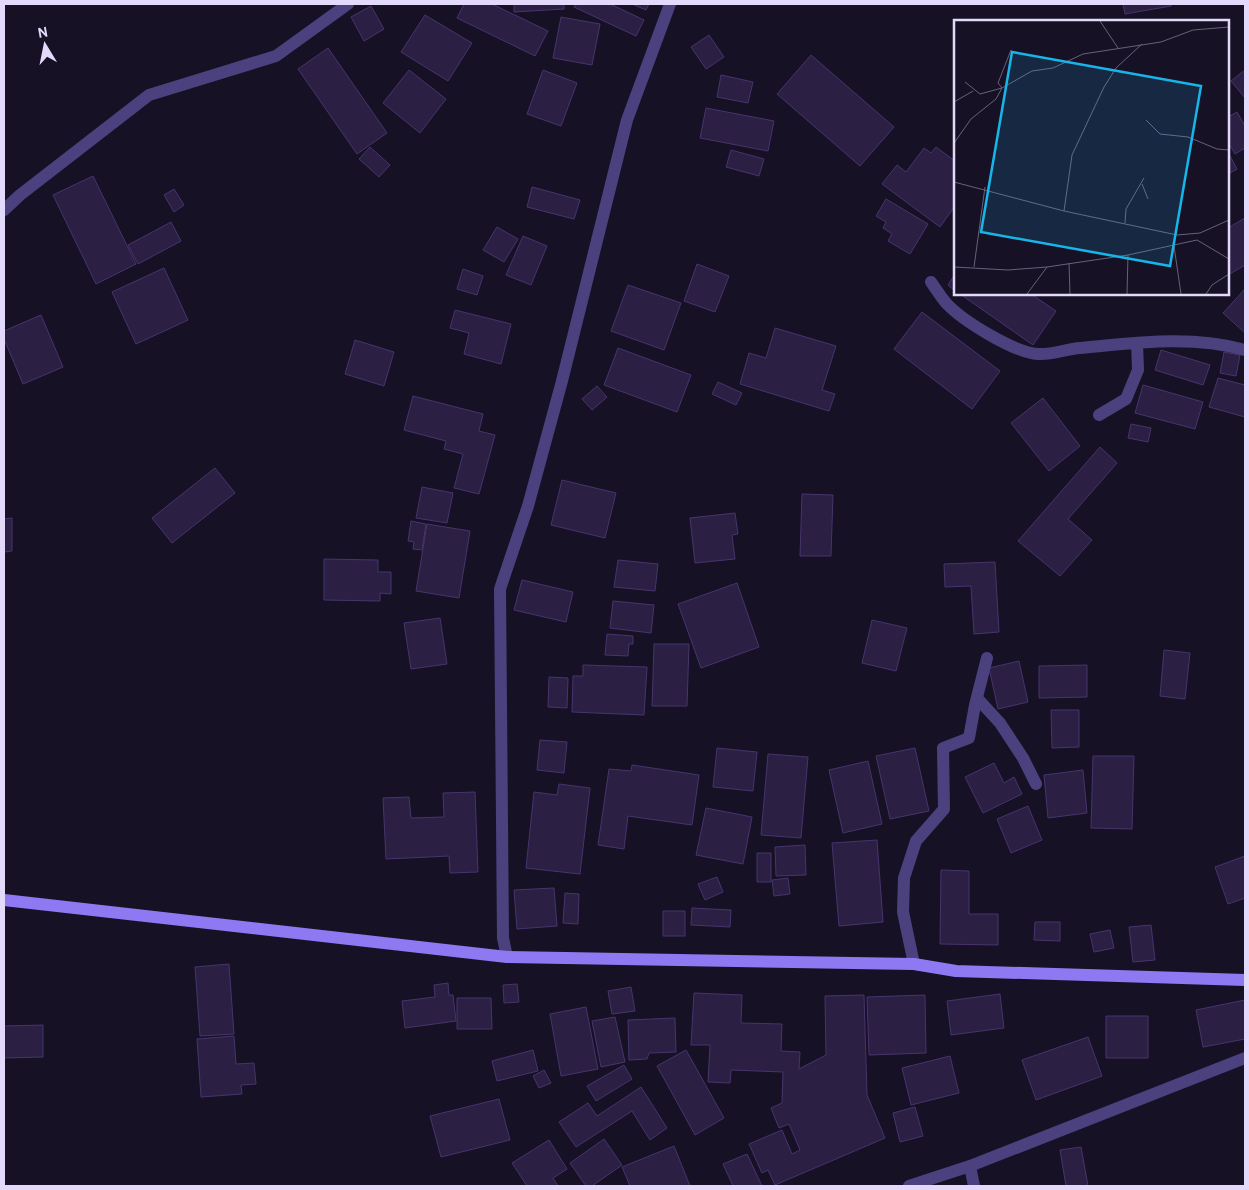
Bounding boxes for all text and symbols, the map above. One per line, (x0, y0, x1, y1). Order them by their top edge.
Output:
north arrow (20, 20, 70, 70)
inset map (954, 20, 1229, 295)
text: N (36, 22, 49, 42)

